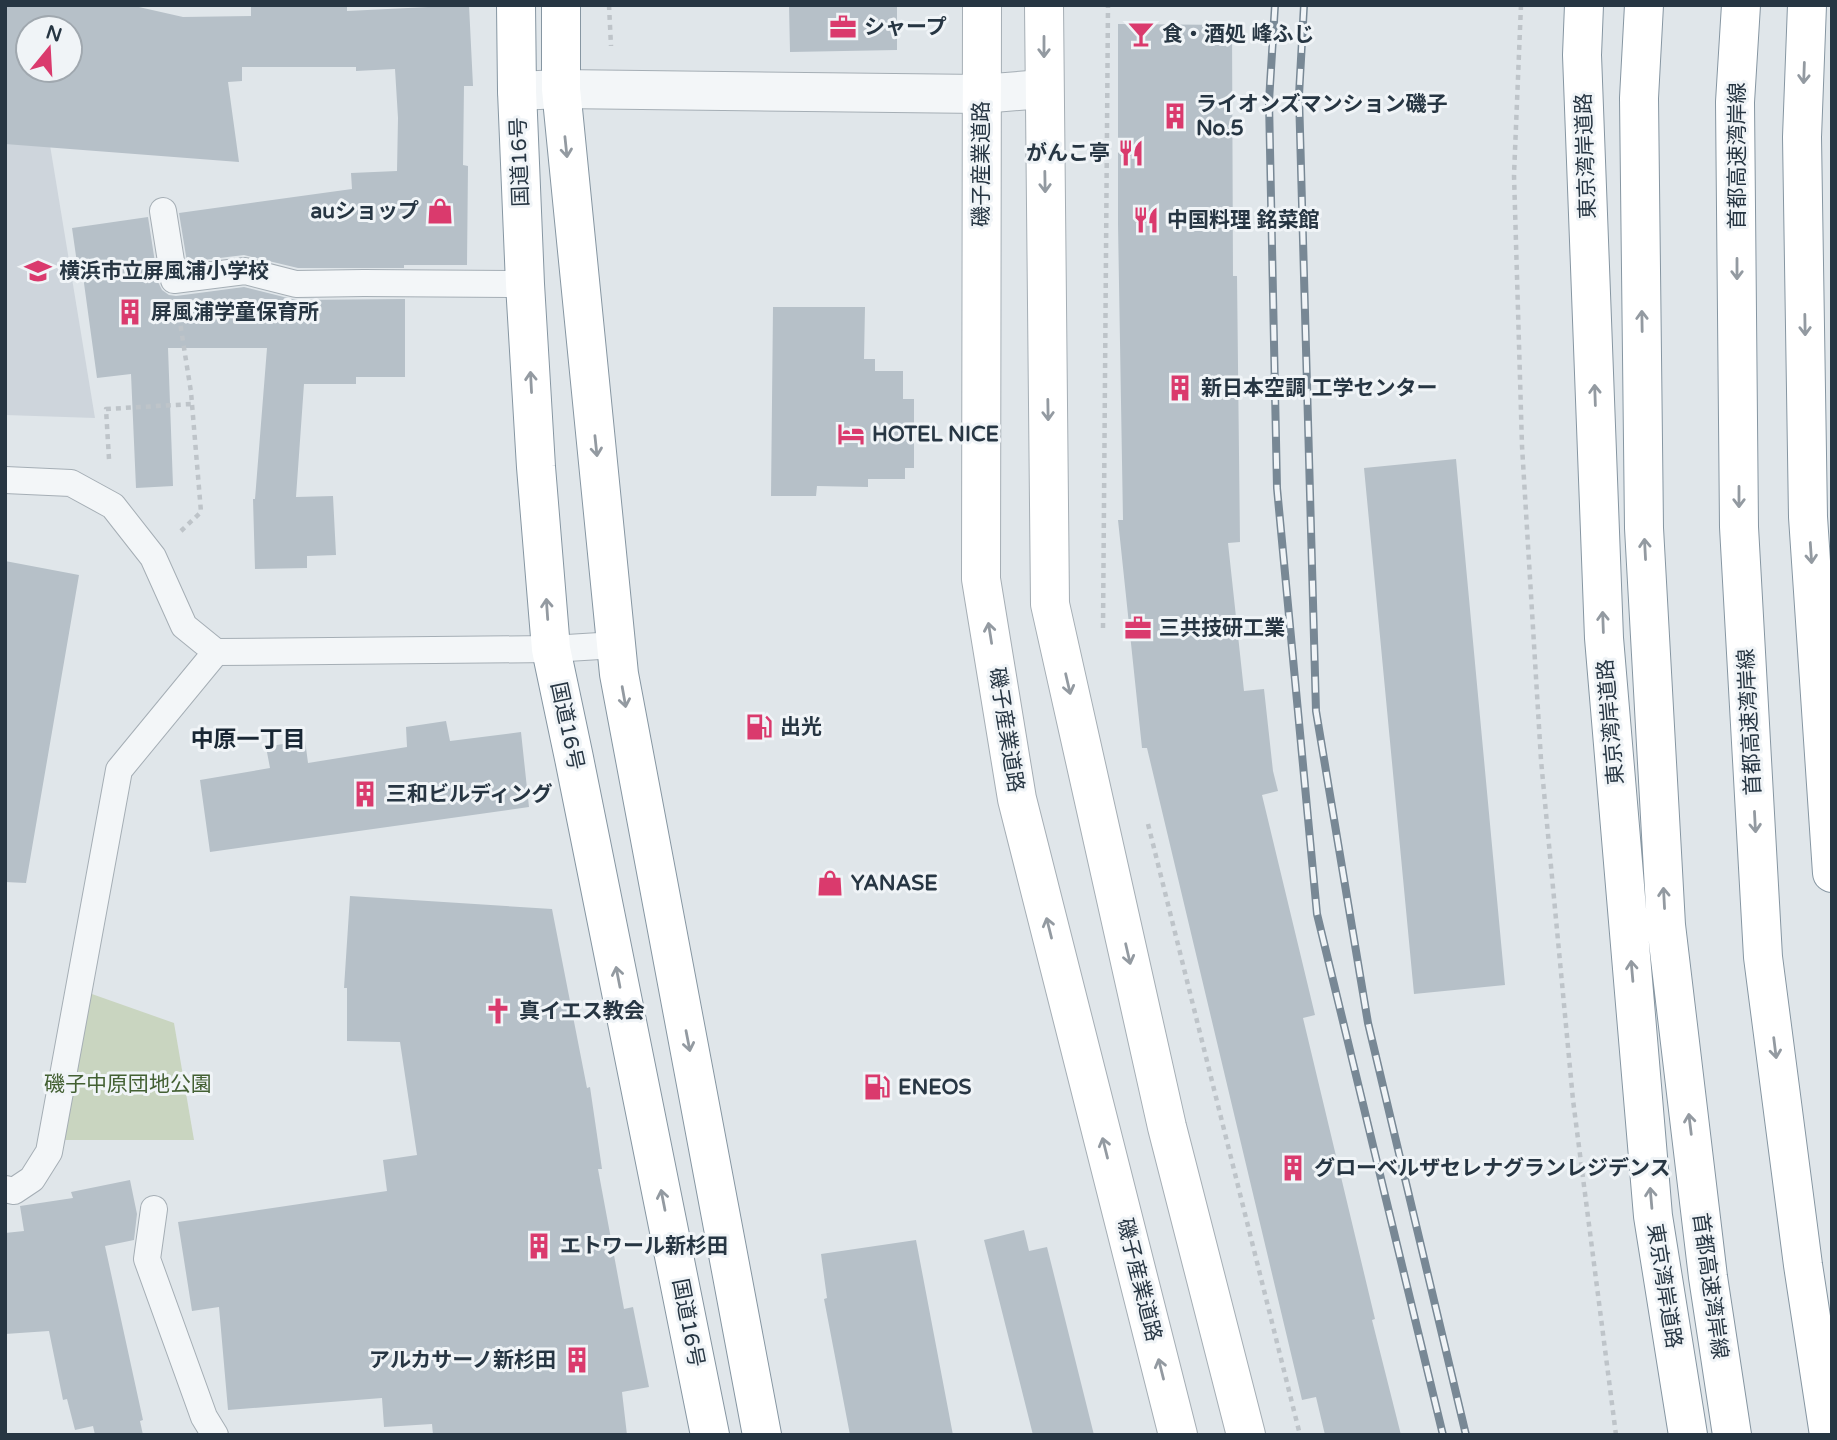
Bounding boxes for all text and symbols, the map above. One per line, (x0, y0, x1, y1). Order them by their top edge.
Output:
office icon: シャープ (828, 12, 858, 42)
north arrow (14, 14, 84, 84)
place label: シャープ (864, 15, 947, 40)
bar icon: 食・酒処 峰ふじ (1126, 19, 1156, 49)
text: N (43, 21, 65, 47)
place label: 食・酒処 峰ふじ (1162, 22, 1314, 47)
one-way arrow (1037, 36, 1051, 59)
one-way arrow (1798, 62, 1811, 85)
street label: 首都高速湾岸線 (1725, 83, 1750, 230)
place label: ライオンズマンション磯子 No.5 (1196, 92, 1448, 141)
street label: 東京湾岸道路 (1571, 93, 1601, 219)
street label: 磯子産業道路 (969, 101, 994, 227)
building icon: ライオンズマンション磯子 No.5 (1160, 101, 1190, 131)
street label: 国道16号 (506, 117, 534, 207)
one-way arrow (560, 135, 573, 158)
restaurant icon: がんこ亭 (1116, 138, 1146, 168)
place label: がんこ亭 (1026, 141, 1110, 166)
one-way arrow (1038, 170, 1052, 193)
shop icon: auショップ (425, 196, 455, 226)
place label: auショップ (310, 199, 419, 224)
restaurant icon: 中国料理 銘菜館 (1131, 205, 1161, 235)
place label: 中国料理 銘菜館 (1167, 208, 1319, 233)
school or university icon: 横浜市立屏風浦小学校 (23, 256, 53, 286)
one-way arrow (1730, 258, 1744, 281)
place label: 横浜市立屏風浦小学校 (59, 259, 269, 284)
building icon: 屏風浦学童保育所 (115, 297, 145, 327)
place label: 屏風浦学童保育所 (151, 300, 319, 325)
one-way arrow (1635, 310, 1649, 333)
one-way arrow (1798, 314, 1812, 337)
one-way arrow (525, 371, 538, 394)
building icon: 新日本空調 工学センター (1165, 373, 1195, 403)
place label: 新日本空調 工学センター (1201, 376, 1437, 401)
one-way arrow (1588, 384, 1601, 407)
one-way arrow (1041, 398, 1055, 421)
hotel icon: HOTEL NICE (836, 419, 866, 449)
place label: HOTEL NICE (872, 422, 999, 447)
one-way arrow (590, 434, 603, 457)
one-way arrow (1732, 485, 1745, 508)
one-way arrow (1639, 538, 1652, 561)
one-way arrow (1804, 541, 1817, 564)
one-way arrow (540, 598, 553, 621)
one-way arrow (1597, 611, 1610, 634)
office icon: 三共技研工業 (1123, 613, 1153, 643)
place label: 三共技研工業 (1159, 616, 1285, 641)
one-way arrow (983, 622, 996, 645)
street label: 首都高速湾岸線 (1734, 648, 1766, 796)
street label: 東京湾岸道路 (1593, 658, 1629, 786)
street label: 磯子産業道路 (984, 666, 1028, 794)
one-way arrow (1062, 672, 1075, 695)
street label: 国道16号 (545, 680, 589, 772)
one-way arrow (617, 685, 631, 708)
fuel station icon: 出光 (744, 712, 774, 742)
place label: 出光 (780, 715, 822, 740)
district label: 中原一丁目 (191, 726, 306, 754)
building icon: 三和ビルディング (350, 779, 380, 809)
place label: 三和ビルディング (386, 782, 553, 807)
one-way arrow (1749, 810, 1762, 833)
shop icon: YANASE (815, 868, 845, 898)
place label: YANASE (851, 871, 938, 896)
one-way arrow (1658, 887, 1671, 910)
one-way arrow (1042, 917, 1055, 939)
one-way arrow (1122, 942, 1136, 965)
one-way arrow (1625, 960, 1638, 983)
one-way arrow (611, 966, 625, 989)
church icon: 真イエス教会 (483, 996, 513, 1026)
place label: 真イエス教会 (519, 999, 645, 1024)
one-way arrow (682, 1029, 696, 1052)
one-way arrow (1768, 1037, 1781, 1059)
park label: 磯子中原団地公園 (44, 1072, 212, 1097)
fuel station icon: ENEOS (862, 1072, 892, 1102)
place label: ENEOS (898, 1075, 972, 1100)
one-way arrow (1683, 1114, 1696, 1136)
one-way arrow (1098, 1137, 1111, 1160)
building icon: グローベルザセレナグランレジデンス (1278, 1153, 1308, 1183)
place label: グローベルザセレナグランレジデンス (1314, 1156, 1671, 1181)
one-way arrow (1644, 1187, 1657, 1210)
one-way arrow (656, 1189, 670, 1212)
street label: 首都高速湾岸線 (1687, 1211, 1733, 1361)
street label: 磯子産業道路 (1112, 1216, 1166, 1344)
street label: 東京湾岸道路 (1642, 1222, 1686, 1350)
building icon: エトワール新杉田 (524, 1231, 554, 1261)
place label: エトワール新杉田 (560, 1234, 728, 1259)
street label: 国道16号 (667, 1277, 709, 1369)
building icon: アルカサーノ新杉田 (562, 1345, 592, 1375)
place label: アルカサーノ新杉田 (369, 1348, 556, 1373)
one-way arrow (1154, 1358, 1167, 1380)

